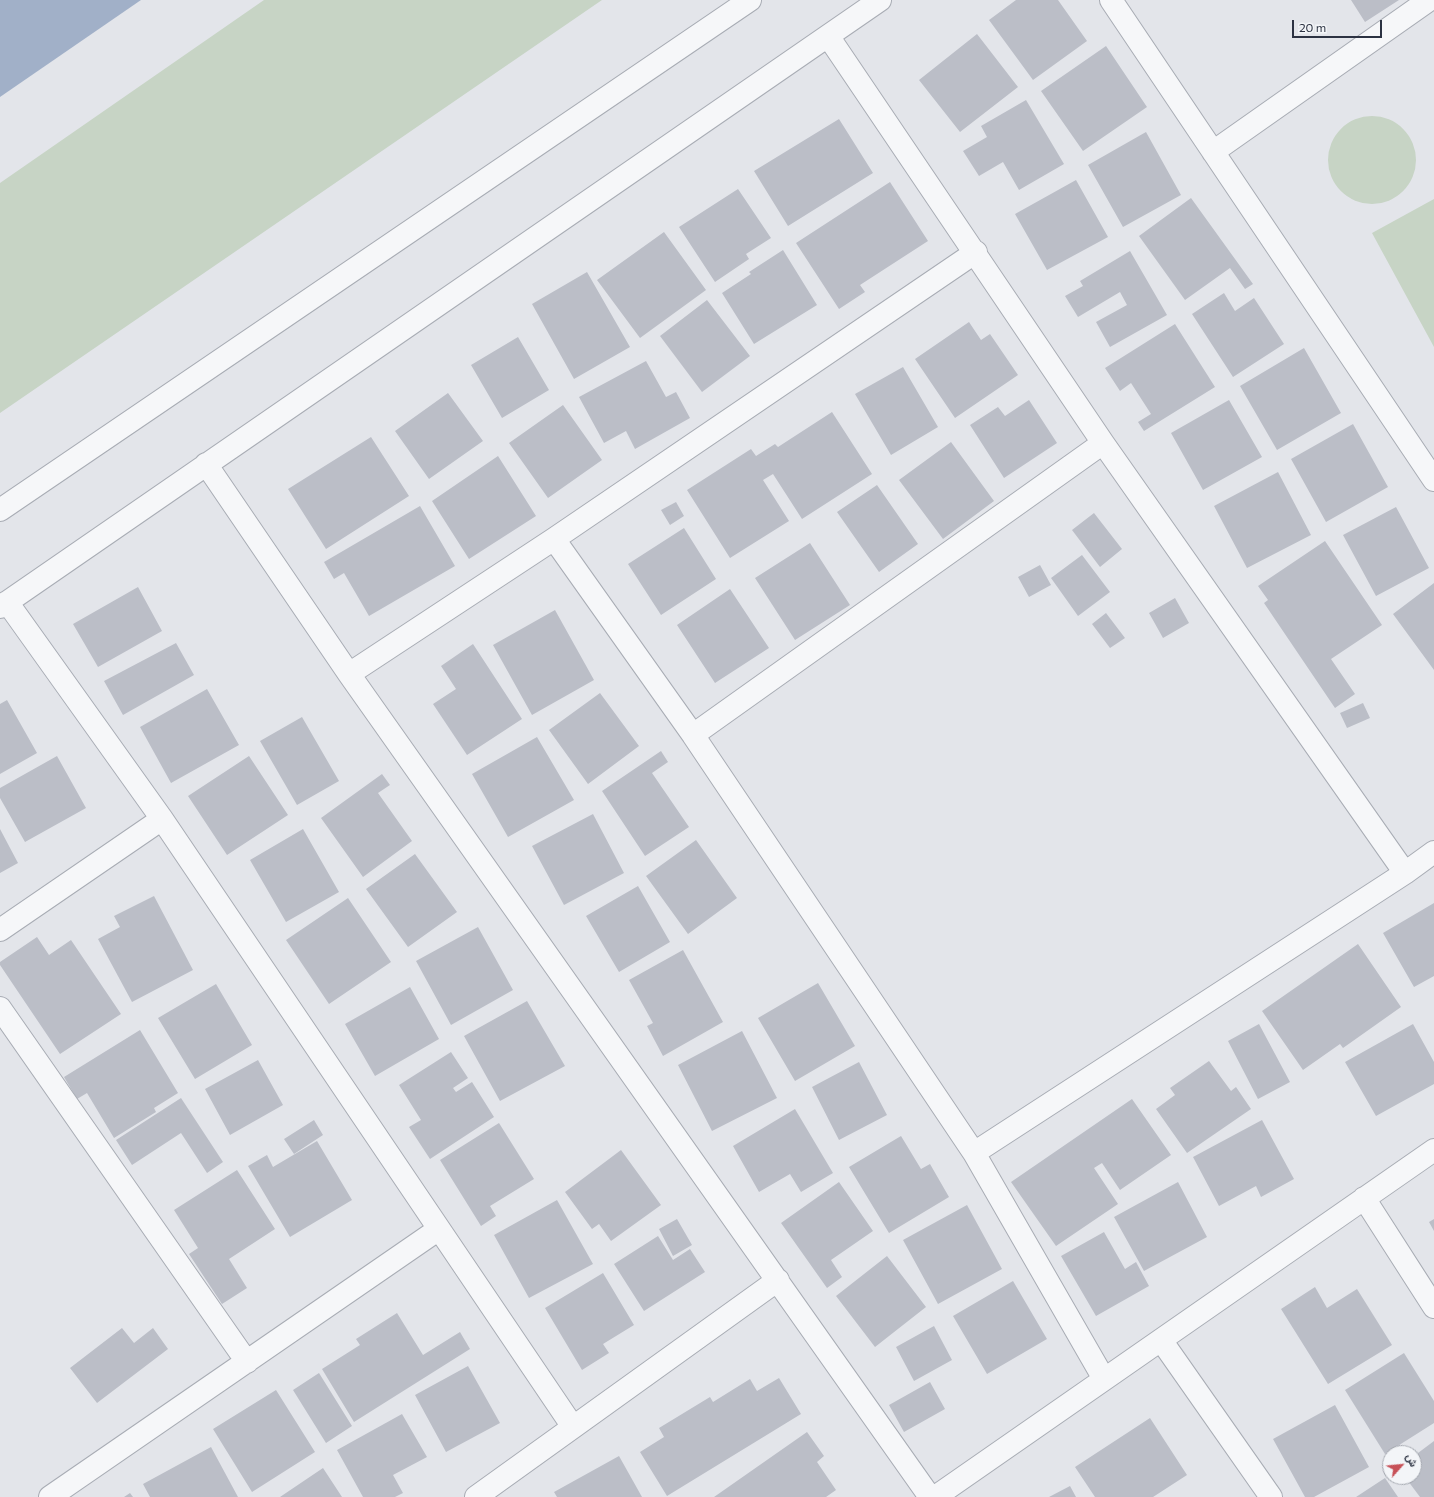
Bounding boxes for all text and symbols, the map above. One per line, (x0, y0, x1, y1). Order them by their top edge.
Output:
scale bar (1294, 12, 1384, 38)
text: 20 m (1299, 20, 1326, 34)
north arrow (1382, 1445, 1422, 1485)
text: ش (1403, 1451, 1421, 1469)

